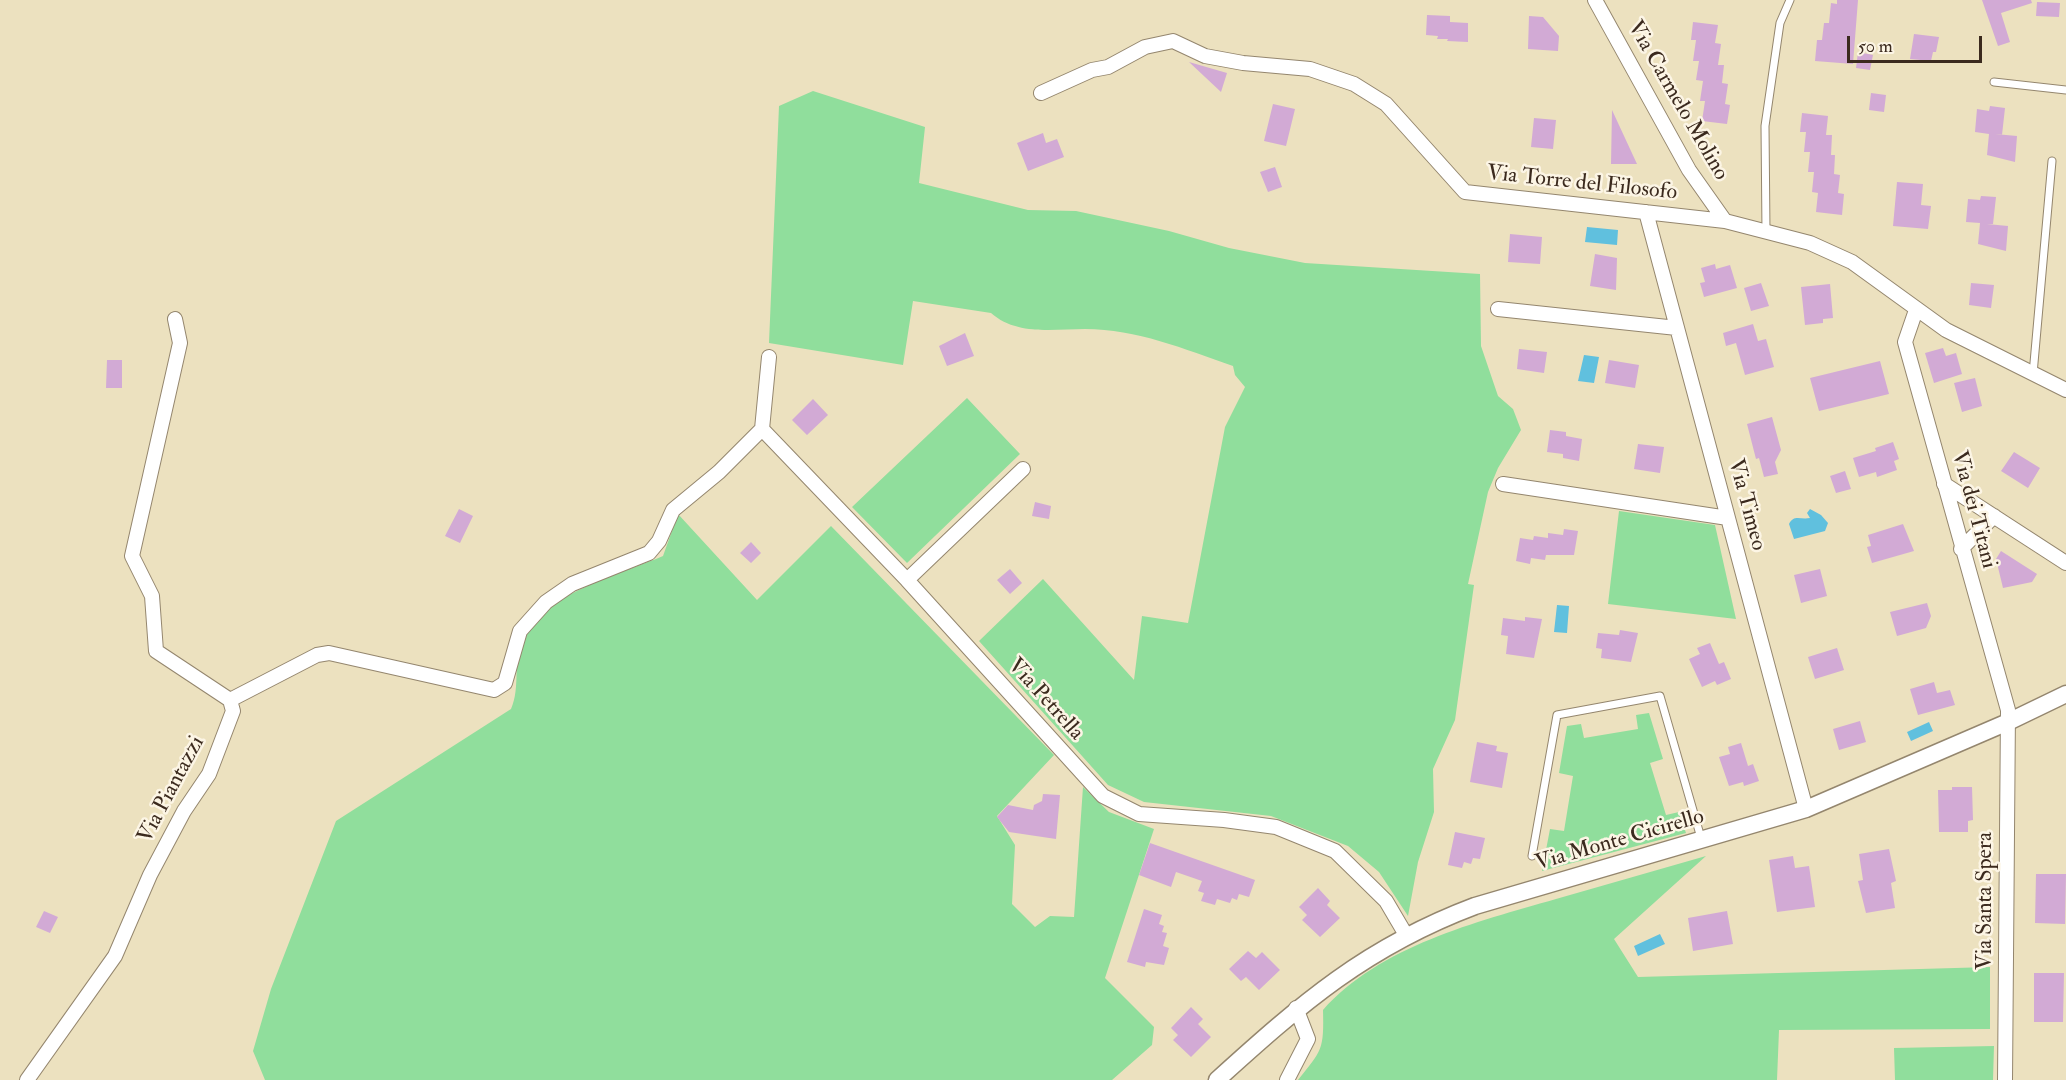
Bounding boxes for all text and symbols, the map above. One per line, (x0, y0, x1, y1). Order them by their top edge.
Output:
street label: Via Carmelo Molino (1621, 16, 1733, 186)
scale bar (1850, 24, 1985, 62)
text: 50 m (1858, 35, 1893, 58)
street label: Via Torre del Filosofo (1486, 161, 1678, 207)
street label: Via dei Titani (1945, 448, 2001, 572)
street label: Via Timeo (1721, 456, 1771, 554)
street label: Via Petrella (1001, 654, 1089, 746)
street label: Via Piantazzi (133, 732, 211, 848)
street label: Via Monte Cicirello (1533, 804, 1707, 878)
street label: Via Santa Spera (1973, 832, 1999, 970)

